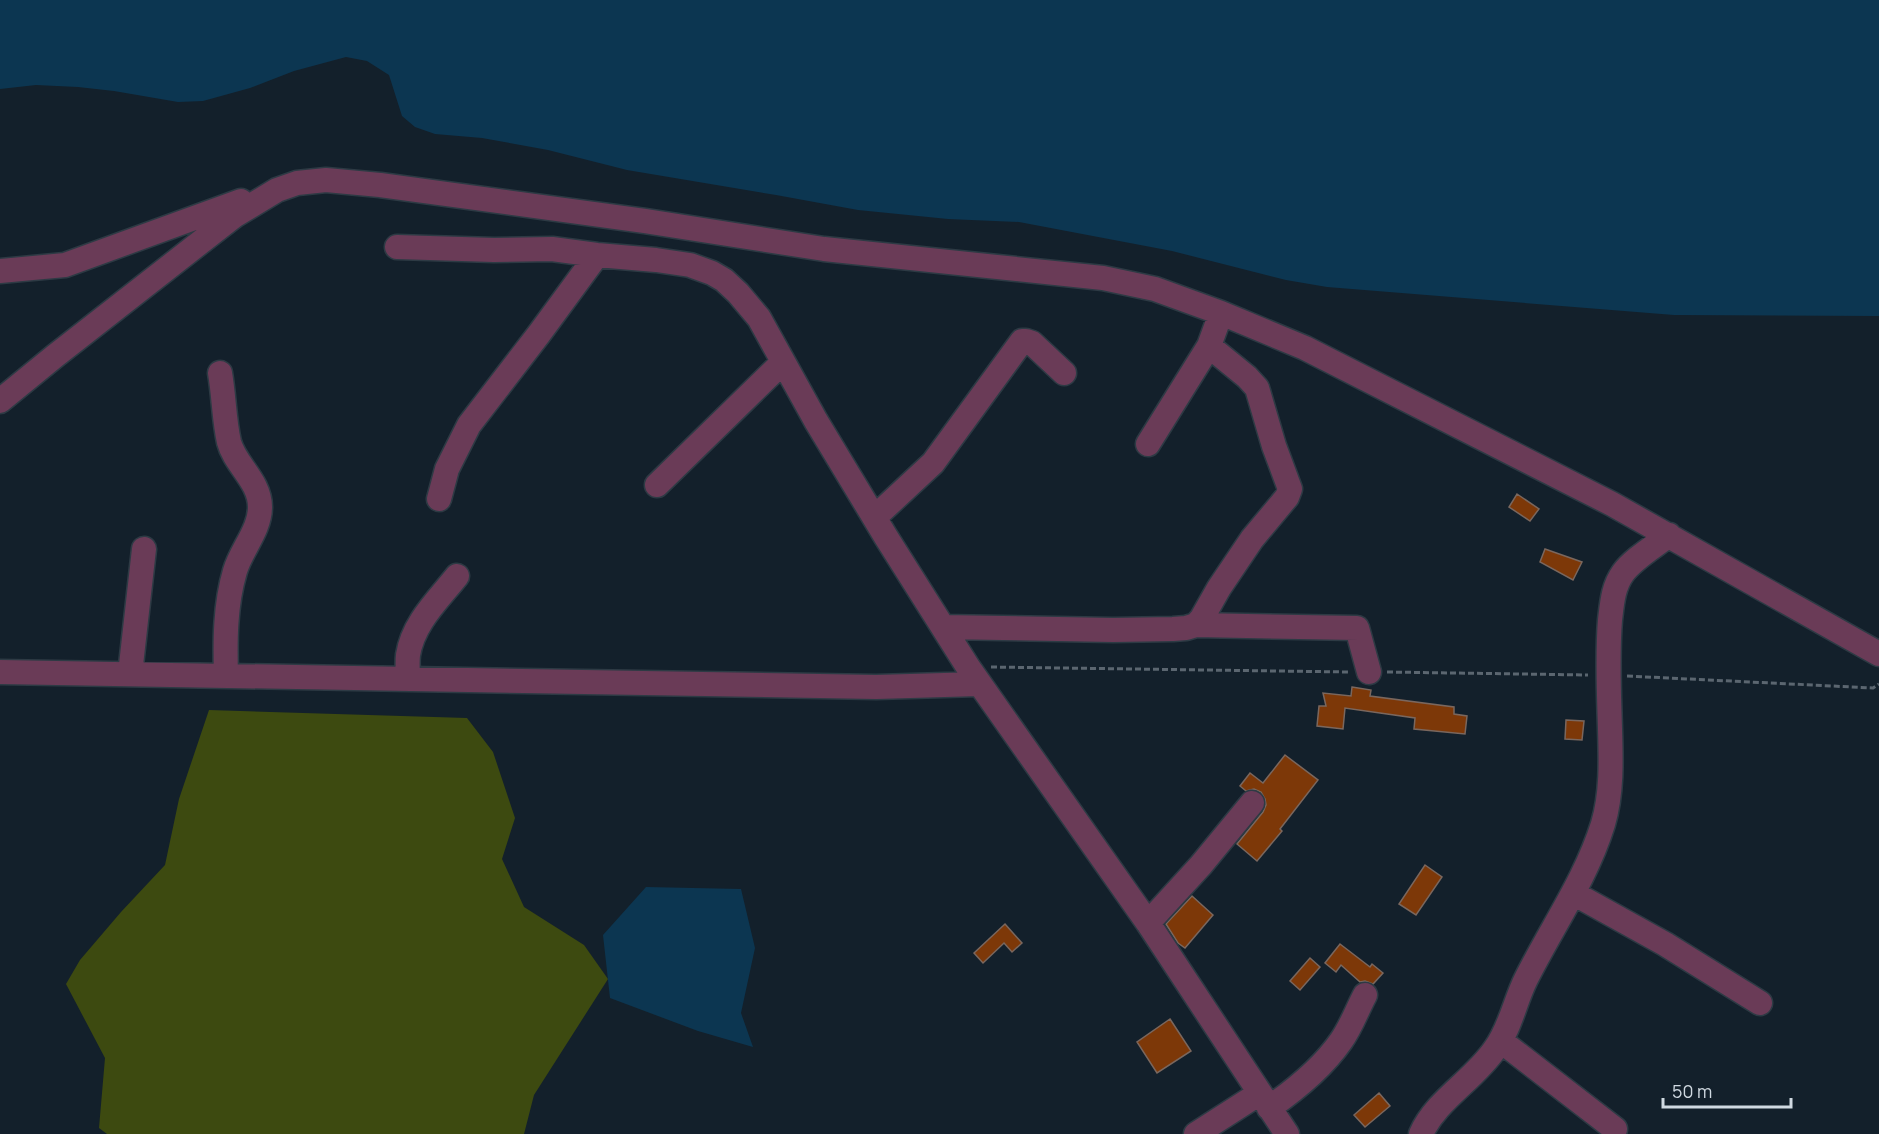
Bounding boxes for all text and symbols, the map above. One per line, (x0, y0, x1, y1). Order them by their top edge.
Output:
scale bar (1663, 1071, 1790, 1109)
text: 50 m (1672, 1079, 1712, 1103)

